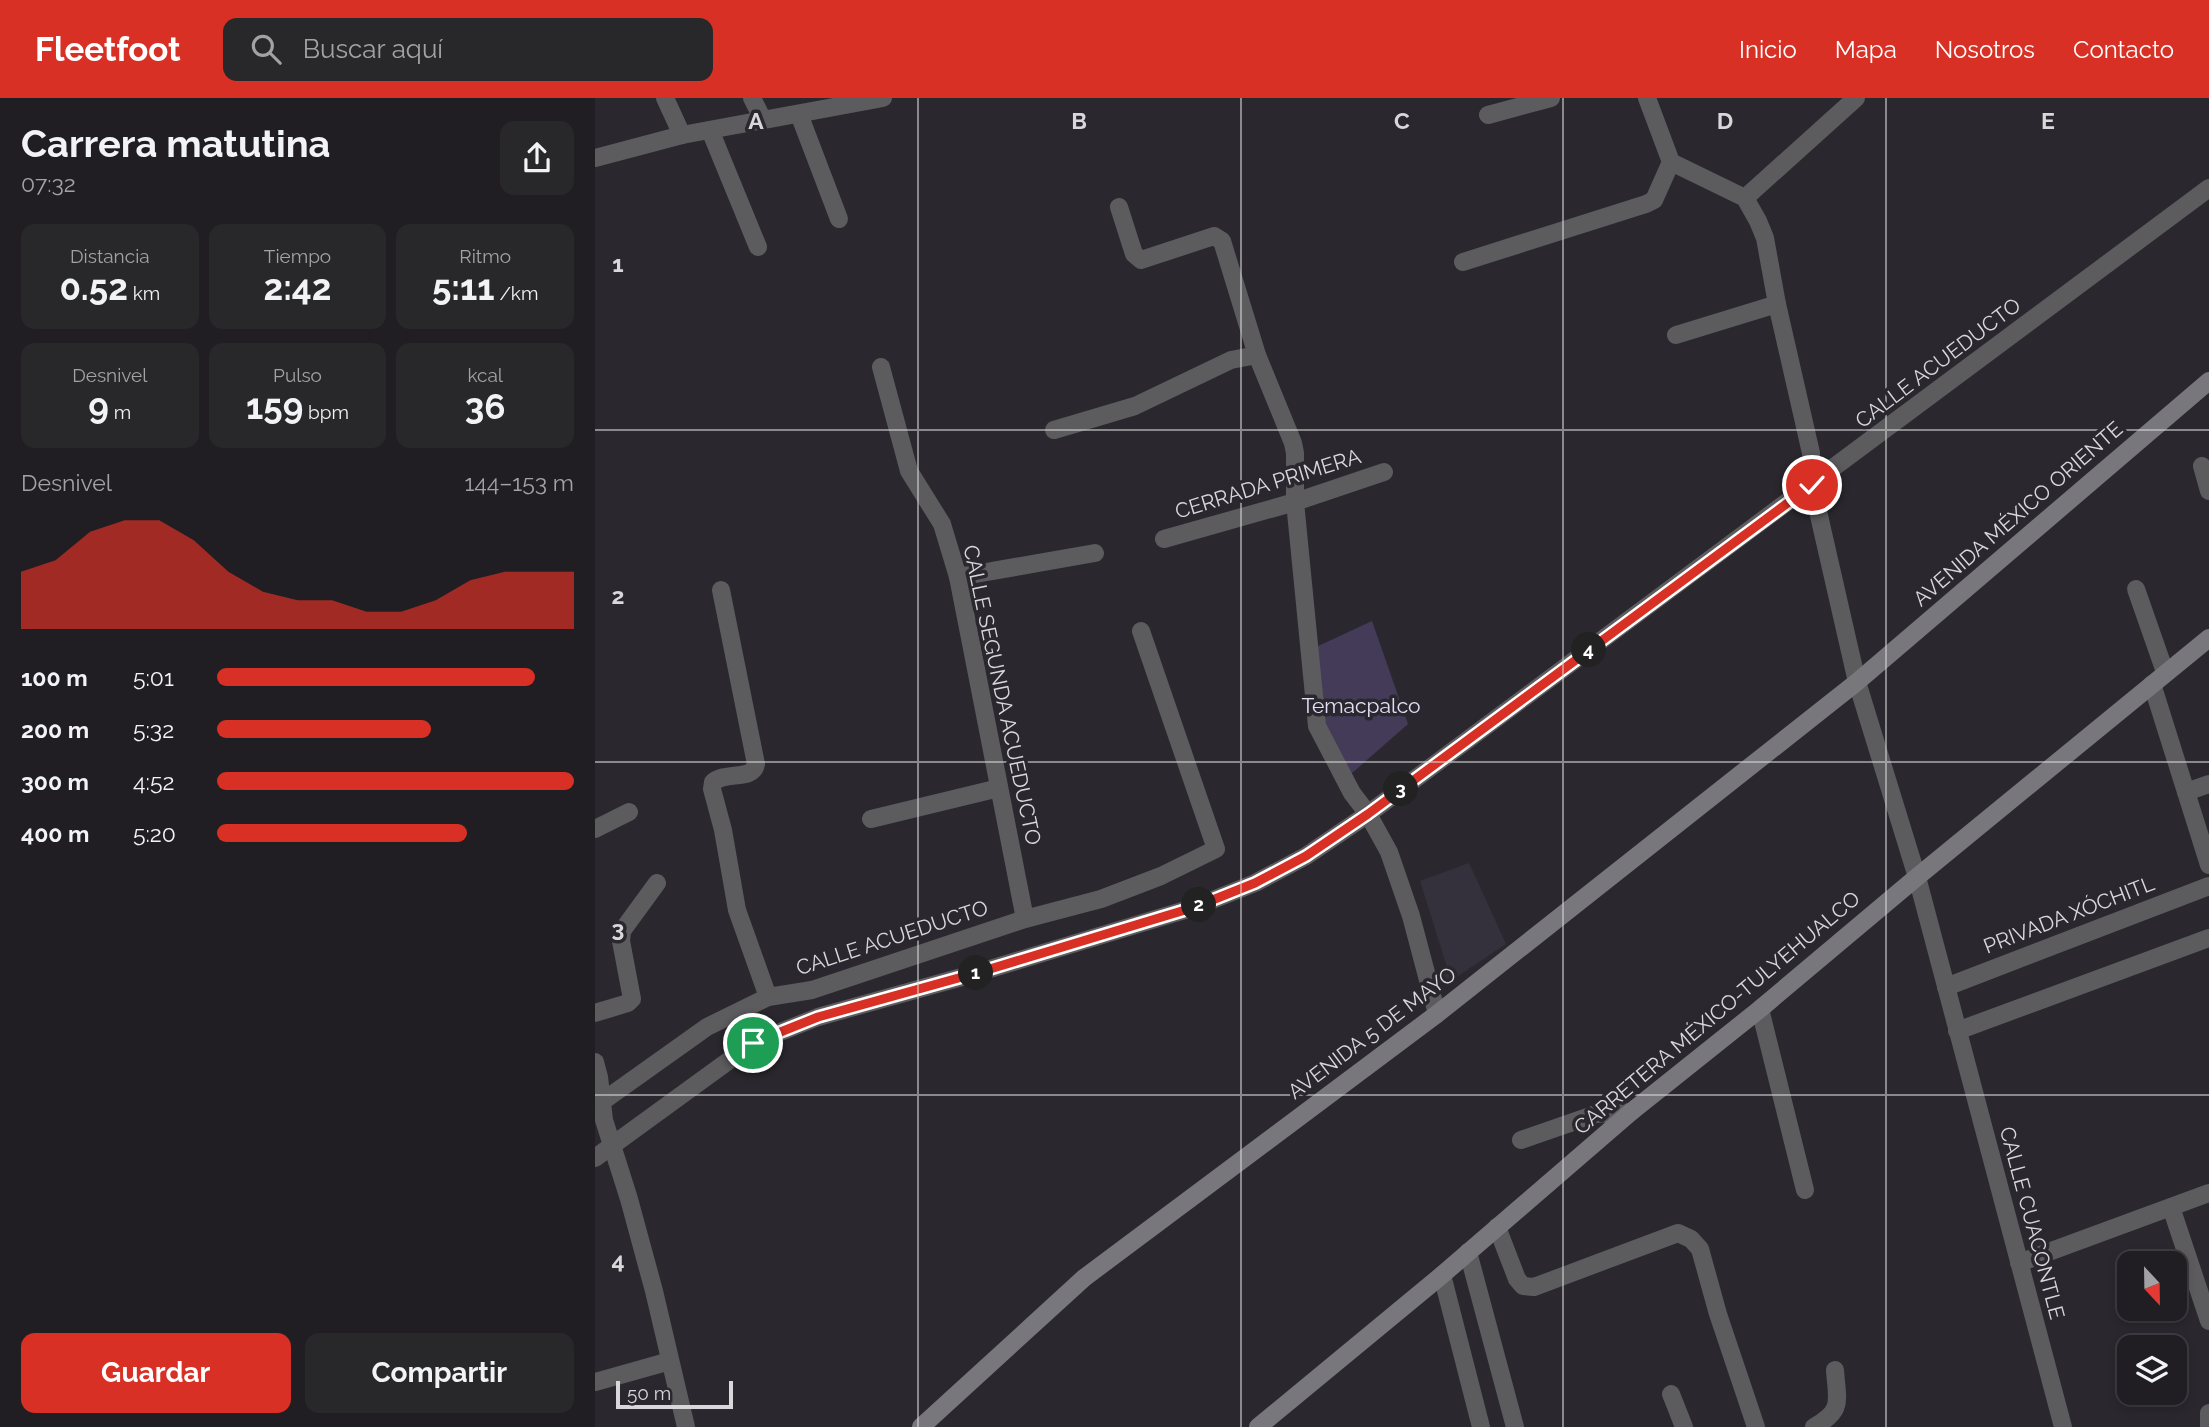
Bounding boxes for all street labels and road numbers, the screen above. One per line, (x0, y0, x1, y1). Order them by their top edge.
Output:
street label: CALLE ACUEDUCTO (1850, 292, 2025, 433)
street label: AVENIDA MÉXICO ORIENTE (1908, 416, 2127, 611)
street label: CERRADA PRIMERA (1172, 443, 1364, 524)
street label: CALLE SEGUNDA ACUEDUCTO (958, 543, 1047, 847)
street label: PRIVADA XÓCHITL (1980, 870, 2158, 959)
street label: CARRETERA MÉXICO-TULYEHUALCO (1569, 886, 1865, 1140)
street label: CALLE ACUEDUCTO (793, 895, 991, 980)
street label: AVENIDA 5 DE MAYO (1283, 961, 1461, 1104)
street label: CALLE CUACONTLE (1995, 1124, 2070, 1322)

